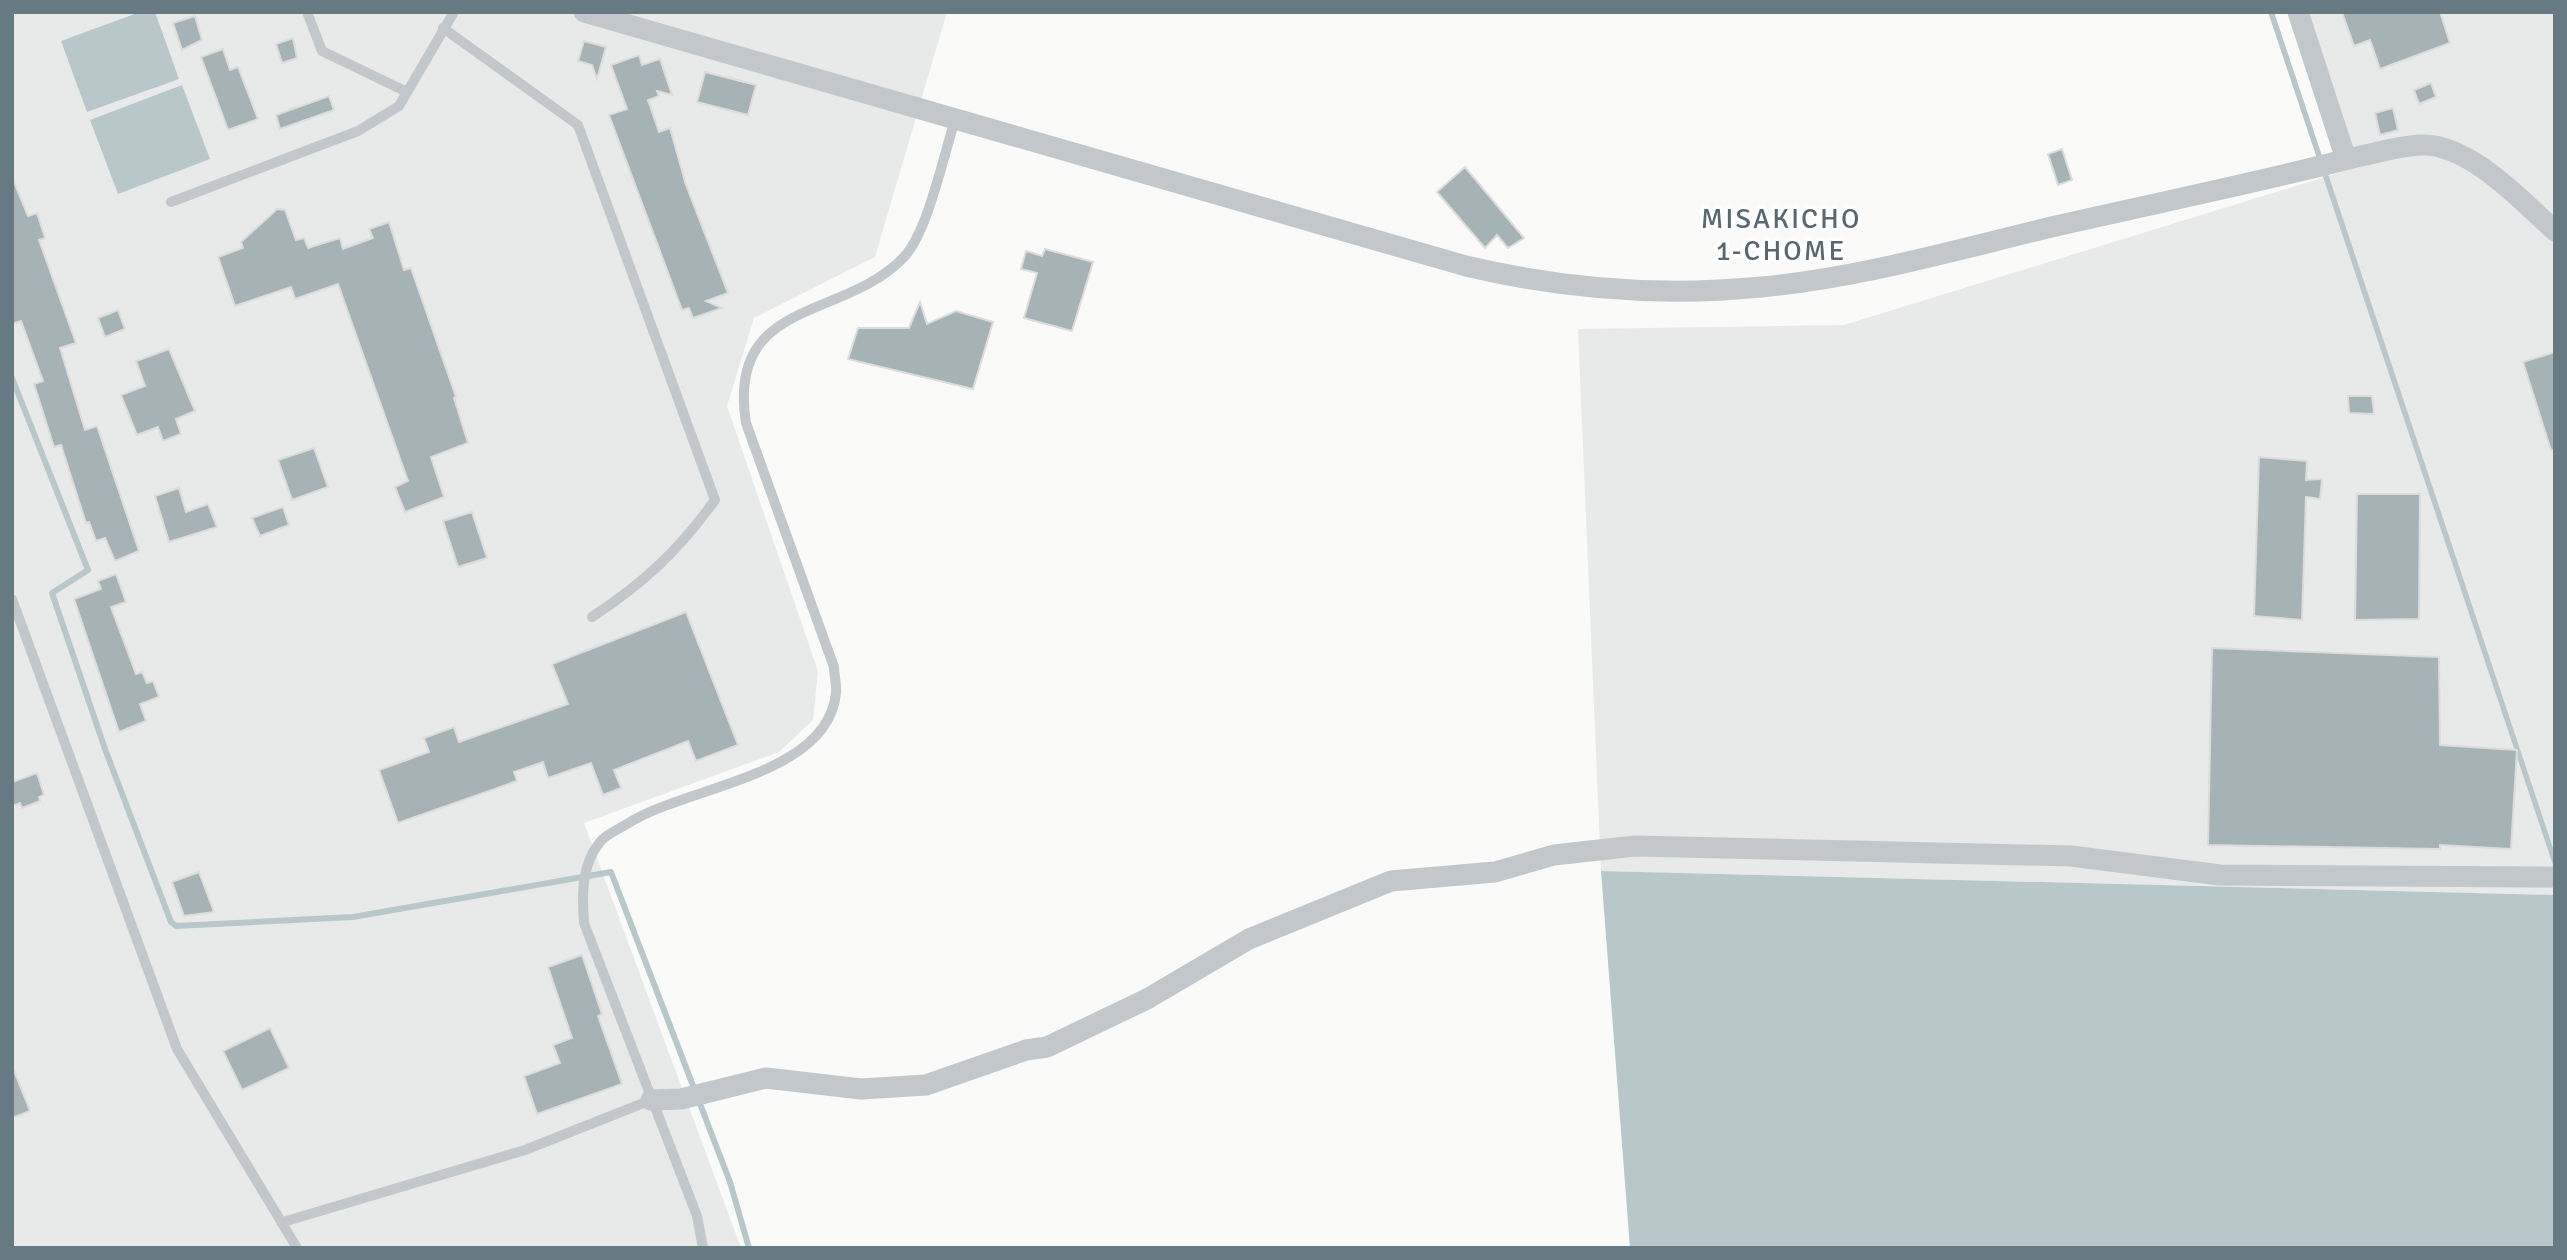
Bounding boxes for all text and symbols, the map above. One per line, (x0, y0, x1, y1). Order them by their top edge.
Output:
district label: MISAKICHO 1-CHOME (1701, 202, 1861, 268)

